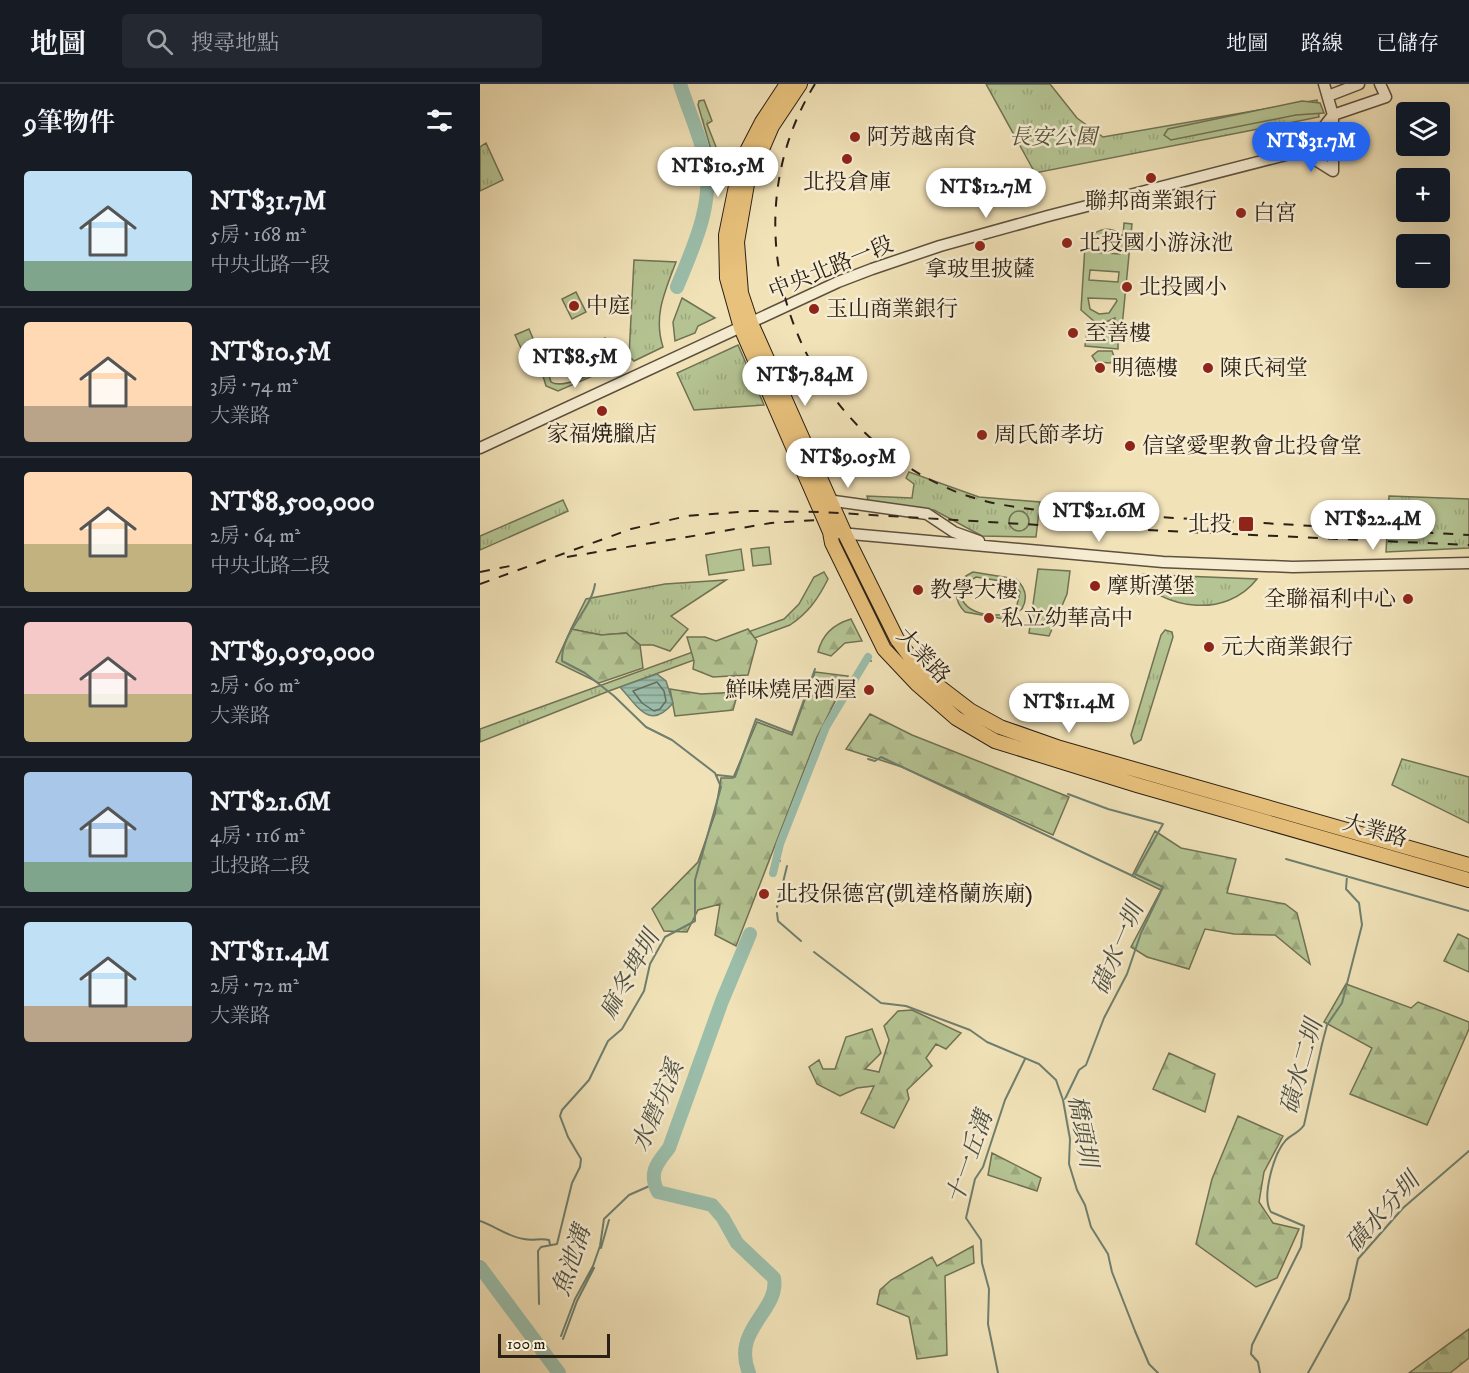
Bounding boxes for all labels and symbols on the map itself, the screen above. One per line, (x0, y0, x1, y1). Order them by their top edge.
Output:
pin: NT$31.7M (1249, 122, 1373, 173)
place label: 阿芳越南食 (867, 124, 977, 151)
park label: 長安公園 (1009, 124, 1100, 151)
marker: 阿芳越南食 (848, 130, 862, 144)
pin: NT$10.5M (656, 147, 780, 198)
marker: 北投倉庫 (840, 152, 854, 166)
pin: NT$12.7M (924, 168, 1048, 219)
place label: 北投倉庫 (803, 169, 891, 196)
marker: 聯邦商業銀行 (1144, 171, 1158, 185)
place label: 聯邦商業銀行 (1085, 188, 1217, 215)
place label: 白宮 (1253, 200, 1297, 227)
marker: 白宮 (1234, 206, 1248, 220)
place label: 北投國小游泳池 (1079, 230, 1233, 257)
street label: 中央北路一段 (765, 231, 897, 305)
marker: 北投國小游泳池 (1060, 236, 1074, 250)
marker: 拿玻里披薩 (973, 239, 987, 253)
place label: 拿玻里披薩 (925, 256, 1035, 283)
place label: 北投國小 (1139, 274, 1227, 301)
marker: 北投國小 (1120, 280, 1134, 294)
place label: 中庭 (586, 293, 630, 320)
place label: 玉山商業銀行 (826, 296, 958, 323)
marker: 中庭 (567, 299, 581, 313)
marker: 玉山商業銀行 (807, 302, 821, 316)
place label: 至善樓 (1085, 320, 1151, 347)
marker: 至善樓 (1066, 326, 1080, 340)
pin: NT$8.5M (520, 338, 630, 389)
place label: 明德樓 (1112, 355, 1178, 382)
place label: 陳氏祠堂 (1220, 355, 1308, 382)
pin: NT$7.84M (743, 356, 867, 407)
marker: 明德樓 (1093, 361, 1107, 375)
marker: 陳氏祠堂 (1201, 361, 1215, 375)
marker: 家福焼臘店 (595, 404, 609, 418)
place label: 家福焼臘店 (547, 421, 657, 448)
place label: 周氏節孝坊 (994, 422, 1104, 449)
marker: 周氏節孝坊 (975, 428, 989, 442)
place label: 信望愛聖教會北投會堂 (1142, 433, 1362, 460)
pin: NT$9.05M (786, 438, 910, 489)
marker: 信望愛聖教會北投會堂 (1123, 439, 1137, 453)
pin: NT$21.6M (1037, 492, 1161, 543)
pin: NT$22.4M (1311, 500, 1435, 551)
place label: 北投 (1188, 511, 1232, 538)
marker: 北投 (1237, 515, 1255, 533)
place label: 摩斯漢堡 (1107, 573, 1195, 600)
place label: 教學大樓 (930, 577, 1018, 604)
marker: 摩斯漢堡 (1088, 579, 1102, 593)
marker: 教學大樓 (911, 583, 925, 597)
place label: 全聯福利中心 (1264, 586, 1396, 613)
marker: 全聯福利中心 (1401, 592, 1415, 606)
place label: 私立幼華高中 (1001, 605, 1133, 632)
marker: 私立幼華高中 (982, 611, 996, 625)
street label: 大業路 (891, 623, 955, 689)
place label: 元大商業銀行 (1221, 634, 1353, 661)
marker: 元大商業銀行 (1202, 640, 1216, 654)
place label: 鮮味燒居酒屋 (725, 677, 857, 704)
marker: 鮮味燒居酒屋 (862, 683, 876, 697)
pin: NT$11.4M (1007, 683, 1131, 734)
street label: 大業路 (1340, 809, 1410, 853)
place label: 北投保德宮(凱達格蘭族廟) (776, 881, 1033, 908)
marker: 北投保德宮(凱達格蘭族廟) (757, 887, 771, 901)
water label: 磺水一圳 (1085, 895, 1152, 999)
water label: 麻冬埤圳 (594, 922, 668, 1024)
water label: 磺水二圳 (1274, 1013, 1331, 1117)
water label: 水磨坑溪 (625, 1053, 692, 1156)
water label: 橋頭圳 (1061, 1093, 1104, 1173)
water label: 十一丘溝 (940, 1104, 1001, 1208)
water label: 磺水分圳 (1340, 1164, 1429, 1259)
water label: 魚池溝 (546, 1218, 599, 1300)
scale bar (498, 1331, 610, 1358)

